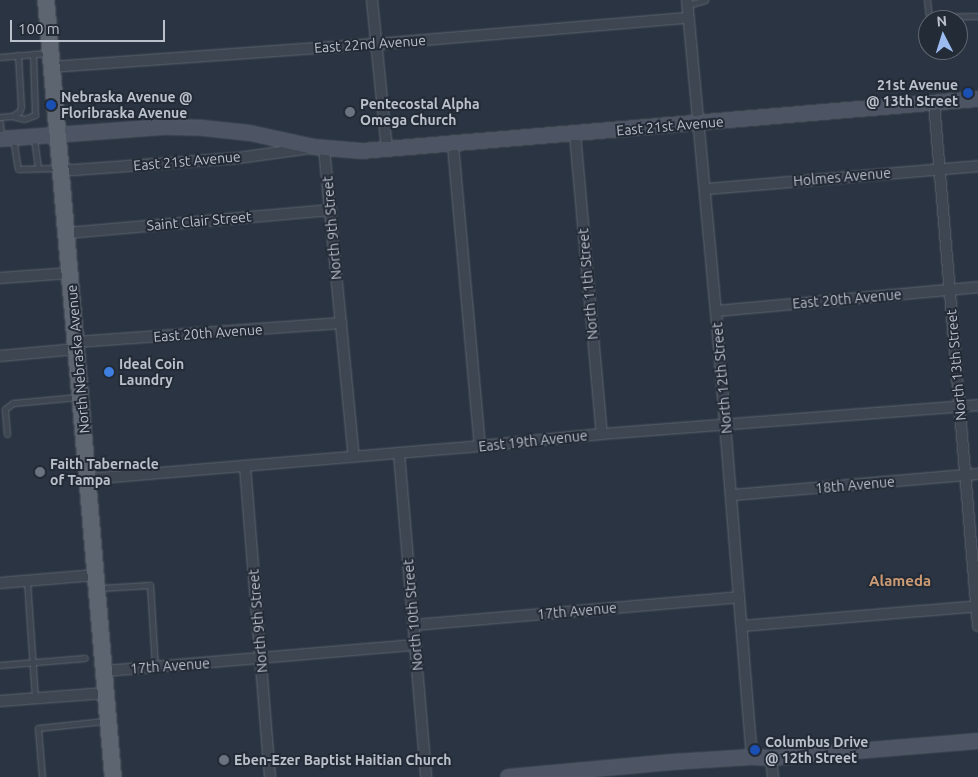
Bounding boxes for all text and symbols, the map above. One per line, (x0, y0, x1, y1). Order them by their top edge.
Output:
scale bar (12, 10, 168, 42)
north arrow (918, 10, 968, 60)
text: N (936, 13, 948, 29)
text: 100 m (18, 20, 60, 37)
street label: East 22nd Avenue (313, 32, 427, 56)
place label: 21st Avenue @ 13th Street (866, 77, 958, 110)
marker: 21st Avenue @ 13th Street (962, 87, 974, 99)
place label: Nebraska Avenue @ Floribraska Avenue (61, 89, 193, 121)
place label: Pentecostal Alpha Omega Church (360, 96, 480, 128)
marker: Nebraska Avenue @ Floribraska Avenue (45, 99, 57, 111)
marker: Pentecostal Alpha Omega Church (344, 106, 356, 118)
street label: East 21st Avenue (616, 113, 724, 139)
street label: East 21st Avenue (133, 148, 241, 174)
street label: Holmes Avenue (793, 164, 891, 190)
street label: North 9th Street (319, 176, 345, 280)
street label: Saint Clair Street (146, 208, 252, 234)
street label: North 11th Street (575, 228, 601, 340)
street label: North Nebraska Avenue (63, 284, 93, 434)
street label: East 20th Avenue (792, 286, 902, 312)
street label: North 13th Street (943, 309, 969, 421)
street label: East 20th Avenue (153, 321, 263, 345)
street label: North 12th Street (709, 322, 735, 434)
place label: Ideal Coin Laundry (119, 356, 184, 388)
marker: Ideal Coin Laundry (103, 366, 115, 378)
street label: East 19th Avenue (478, 427, 588, 455)
place label: Faith Tabernacle of Tampa (50, 456, 159, 488)
marker: Faith Tabernacle of Tampa (34, 466, 46, 478)
street label: 18th Avenue (815, 473, 895, 497)
street label: North 10th Street (400, 559, 426, 671)
street label: North 9th Street (245, 569, 271, 673)
district label: Alameda (869, 572, 931, 590)
street label: 17th Avenue (537, 599, 617, 623)
street label: 17th Avenue (130, 655, 210, 677)
place label: Columbus Drive @ 12th Street (765, 734, 868, 766)
marker: Columbus Drive @ 12th Street (749, 744, 761, 756)
place label: Eben-Ezer Baptist Haitian Church (234, 752, 452, 768)
marker: Eben-Ezer Baptist Haitian Church (218, 754, 230, 766)

